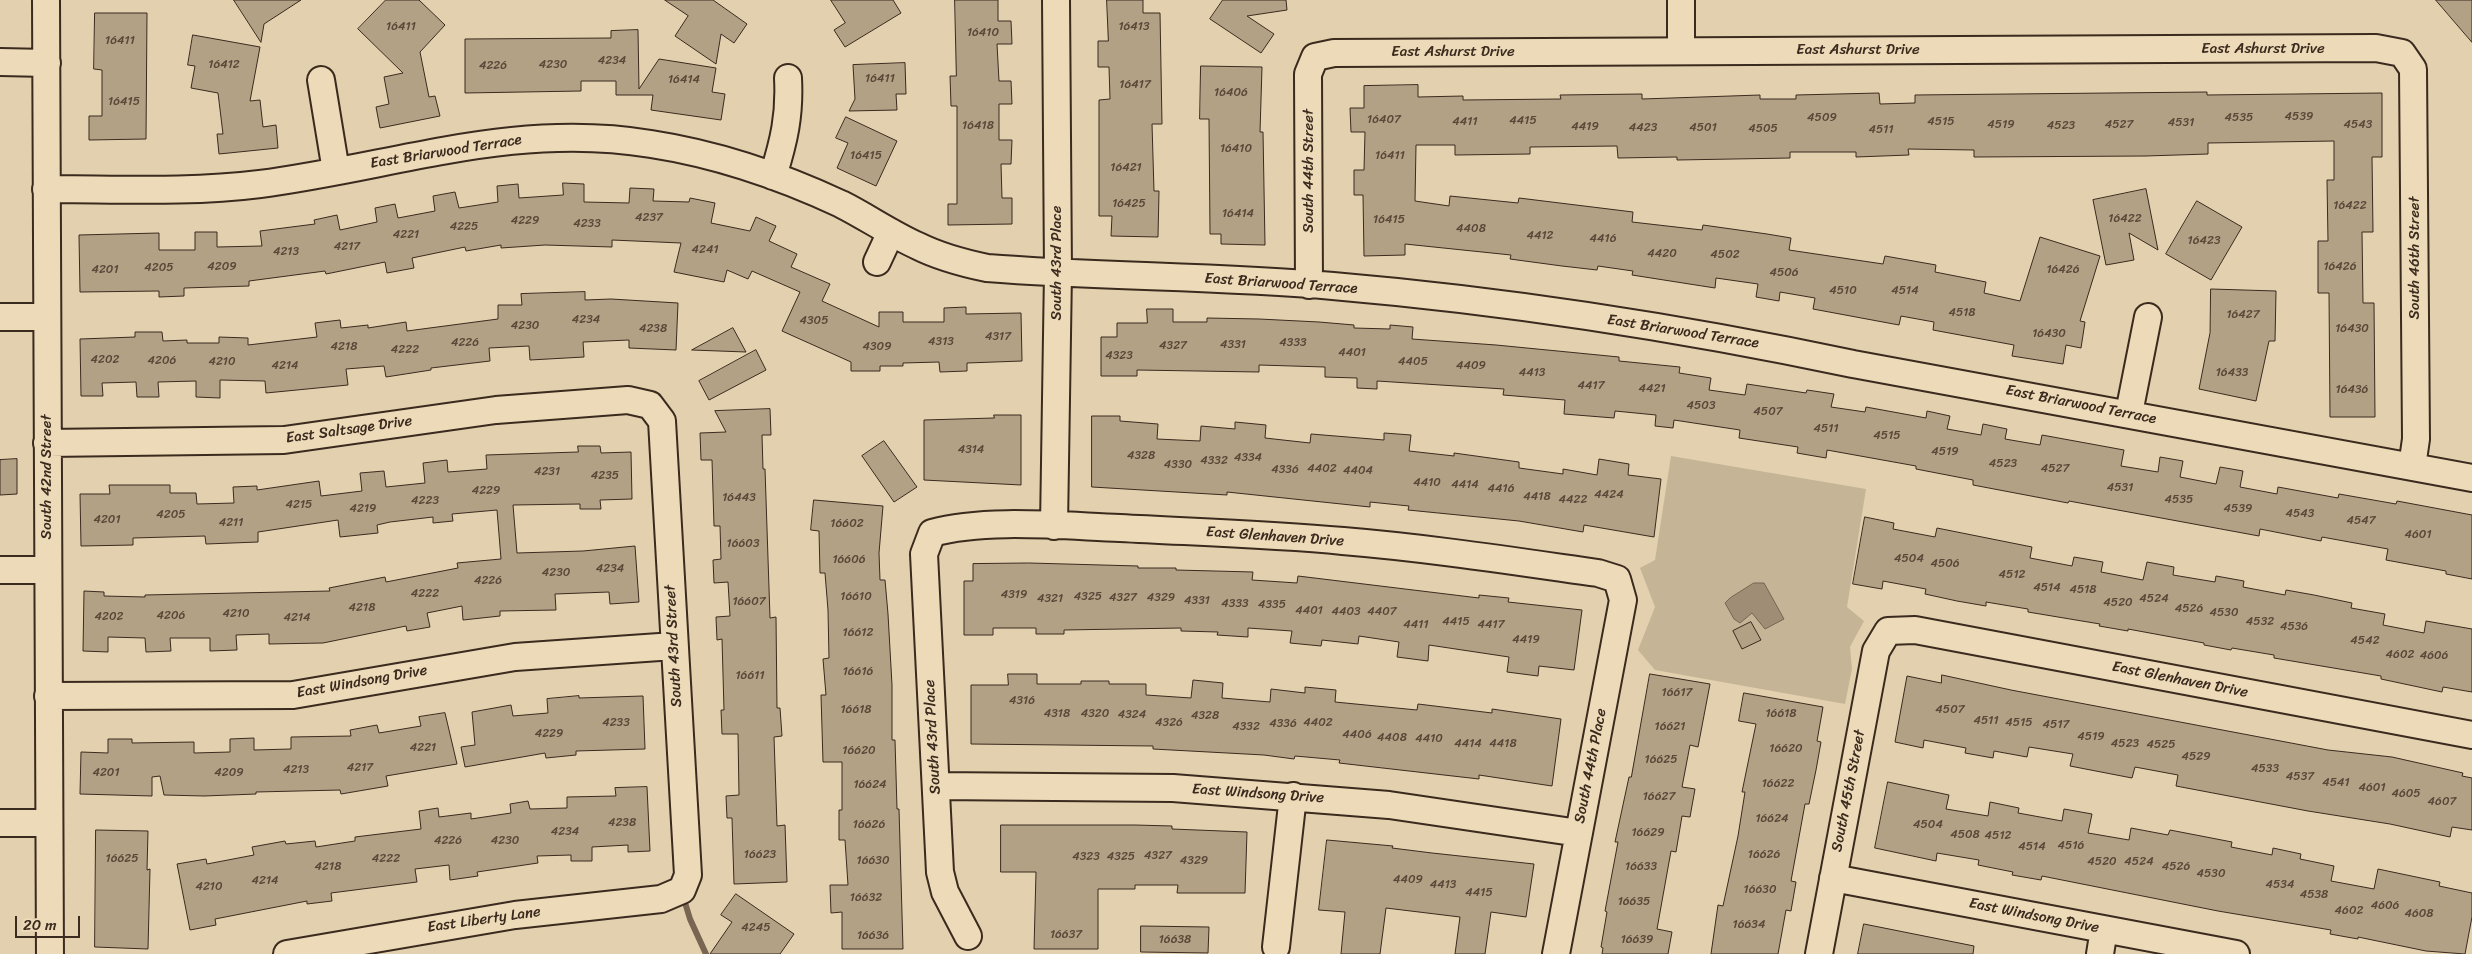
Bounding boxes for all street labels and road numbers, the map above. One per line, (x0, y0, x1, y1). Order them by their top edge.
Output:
street label: East Ashurst Drive (2201, 40, 2325, 58)
street label: East Ashurst Drive (1796, 41, 1920, 59)
street label: East Ashurst Drive (1391, 43, 1515, 61)
street label: South 44th Street (1300, 109, 1318, 233)
street label: East Briarwood Terrace (369, 131, 523, 173)
street label: South 46th Street (2406, 196, 2424, 320)
street label: South 43rd Place (1048, 205, 1066, 321)
street label: East Briarwood Terrace (1204, 270, 1358, 298)
street label: East Briarwood Terrace (1606, 311, 1760, 353)
street label: East Briarwood Terrace (2004, 382, 2158, 428)
street label: East Saltsage Drive (285, 412, 413, 448)
street label: South 42nd Street (38, 415, 56, 539)
street label: East Glenhaven Drive (1205, 523, 1345, 551)
street label: South 43rd Street (662, 584, 686, 708)
street label: East Glenhaven Drive (2110, 658, 2250, 702)
street label: East Windsong Drive (295, 662, 429, 702)
street label: South 43rd Place (921, 679, 945, 795)
street label: South 44th Place (1571, 707, 1611, 825)
street label: South 45th Street (1828, 729, 1870, 853)
street label: East Windsong Drive (1191, 780, 1325, 808)
street label: East Windsong Drive (1967, 895, 2101, 937)
street label: East Liberty Lane (426, 903, 542, 937)

